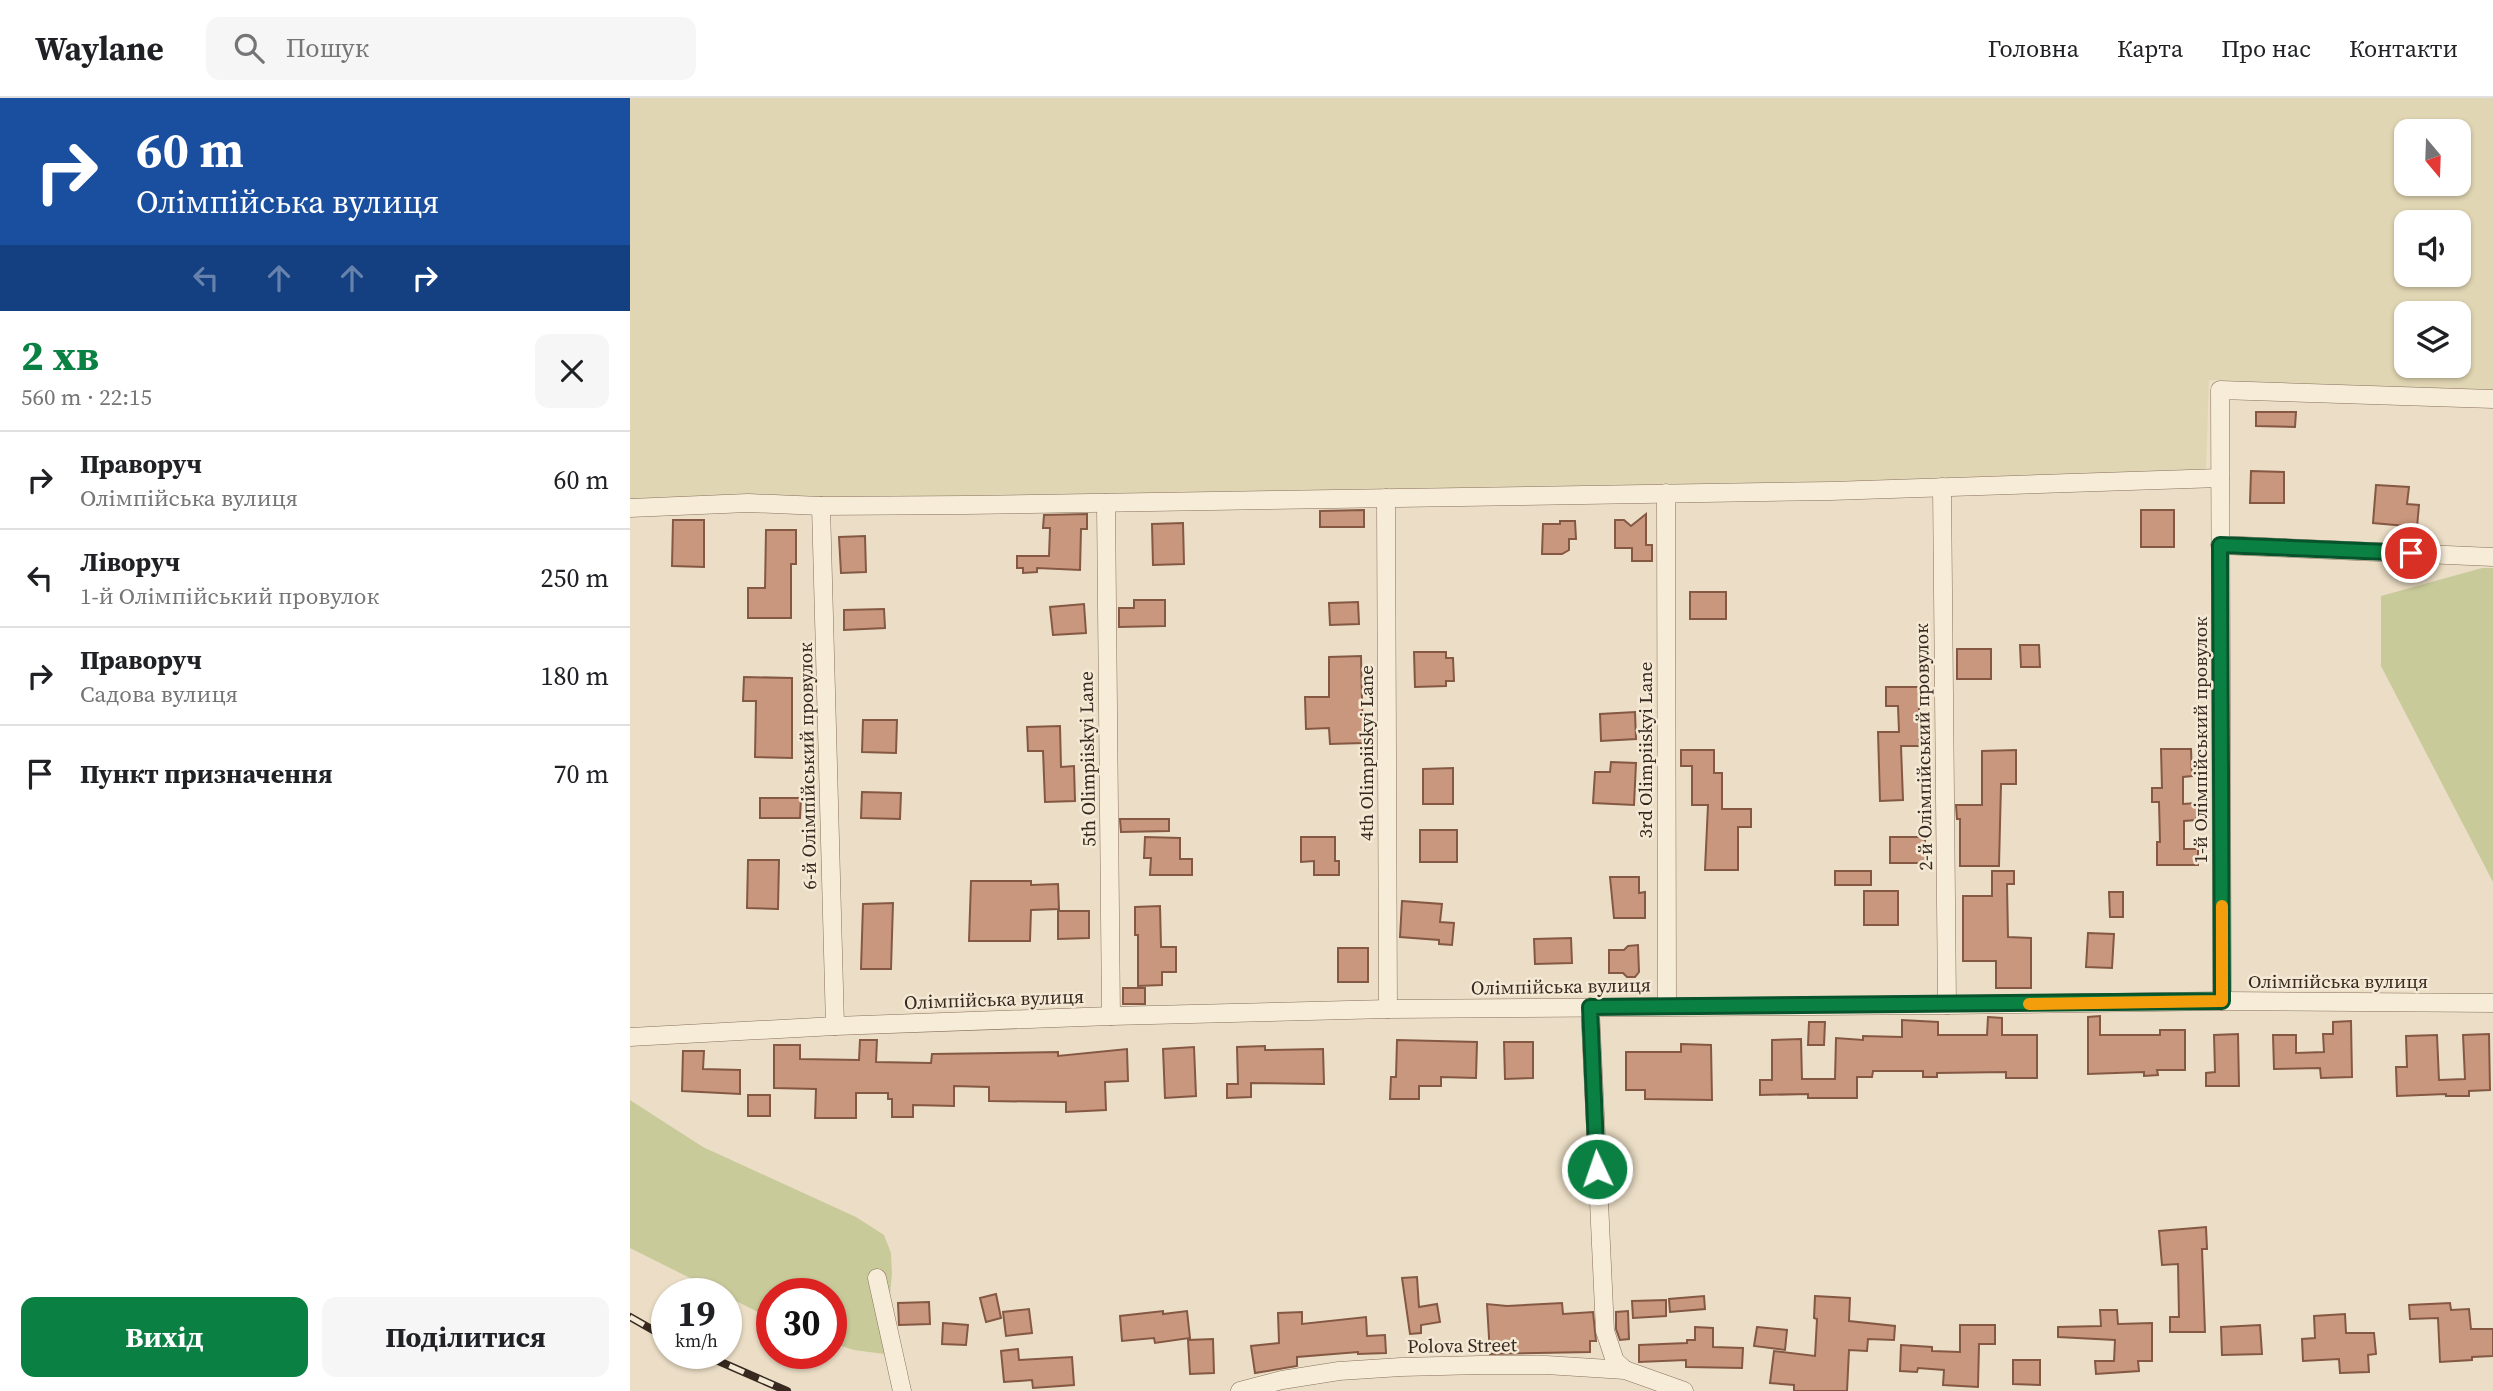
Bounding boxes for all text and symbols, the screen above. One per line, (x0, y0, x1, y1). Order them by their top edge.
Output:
search box (206, 17, 696, 80)
text: Waylane (35, 26, 164, 71)
icon: search (230, 29, 268, 67)
text: Пошук (286, 30, 369, 66)
text: Головна (1988, 32, 2079, 65)
text: Карта (2117, 32, 2183, 65)
text: Про нас (2221, 32, 2311, 65)
text: Контакти (2349, 32, 2458, 65)
text: 60 m (136, 116, 244, 183)
north arrow (2394, 119, 2471, 196)
map controls (2394, 119, 2471, 378)
icon: right (21, 126, 112, 217)
text: Олімпійська вулиця (136, 180, 439, 224)
button: sound (2394, 210, 2471, 287)
icon: left (187, 259, 225, 297)
icon: ahead (260, 259, 298, 297)
icon: ahead (333, 259, 371, 297)
icon: right (406, 259, 444, 297)
button: layers (2394, 301, 2471, 378)
text: 2 хв (21, 326, 99, 384)
button: close (535, 334, 609, 408)
text: 560 m · 22:15 (21, 381, 152, 413)
text: Праворуч (80, 446, 202, 482)
icon: right (21, 461, 59, 499)
text: 60 m (554, 462, 609, 498)
text: Олімпійська вулиця (80, 482, 298, 514)
pin (2381, 523, 2441, 583)
icon: arrive (2392, 534, 2430, 572)
text: Ліворуч (80, 544, 180, 580)
icon: left (21, 559, 59, 597)
text: 250 m (541, 560, 609, 596)
text: 1-й Олімпійський провулок (80, 580, 379, 612)
street label: 1-й Олімпійський провулок (2187, 616, 2213, 864)
street label: 2-й Олімпійський провулок (1908, 623, 1938, 871)
text: Праворуч (80, 642, 202, 678)
street label: 6-й Олімпійський провулок (792, 642, 822, 890)
icon: right (21, 657, 59, 695)
text: 180 m (541, 658, 609, 694)
street label: 3rd Olimpiiskyi Lane (1632, 662, 1658, 838)
street label: 4th Olimpiiskyi Lane (1353, 665, 1379, 841)
street label: 5th Olimpiiskyi Lane (1072, 671, 1102, 847)
text: Садова вулиця (80, 678, 238, 710)
icon: arrive (21, 755, 59, 793)
text: Пункт призначення (80, 756, 333, 792)
text: 70 m (554, 756, 609, 792)
street label: Олімпійська вулиця (2248, 968, 2428, 994)
street label: Олімпійська вулиця (1471, 971, 1651, 1001)
street label: Олімпійська вулиця (904, 983, 1084, 1015)
position arrow (1560, 1132, 1634, 1206)
speed limit sign: 30 (756, 1278, 847, 1369)
text: 19 (678, 1290, 715, 1338)
button: Вихід (21, 1297, 308, 1377)
button: Поділитися (322, 1297, 609, 1377)
text: km/h (675, 1328, 718, 1353)
street label: Polova Street (1407, 1331, 1518, 1359)

